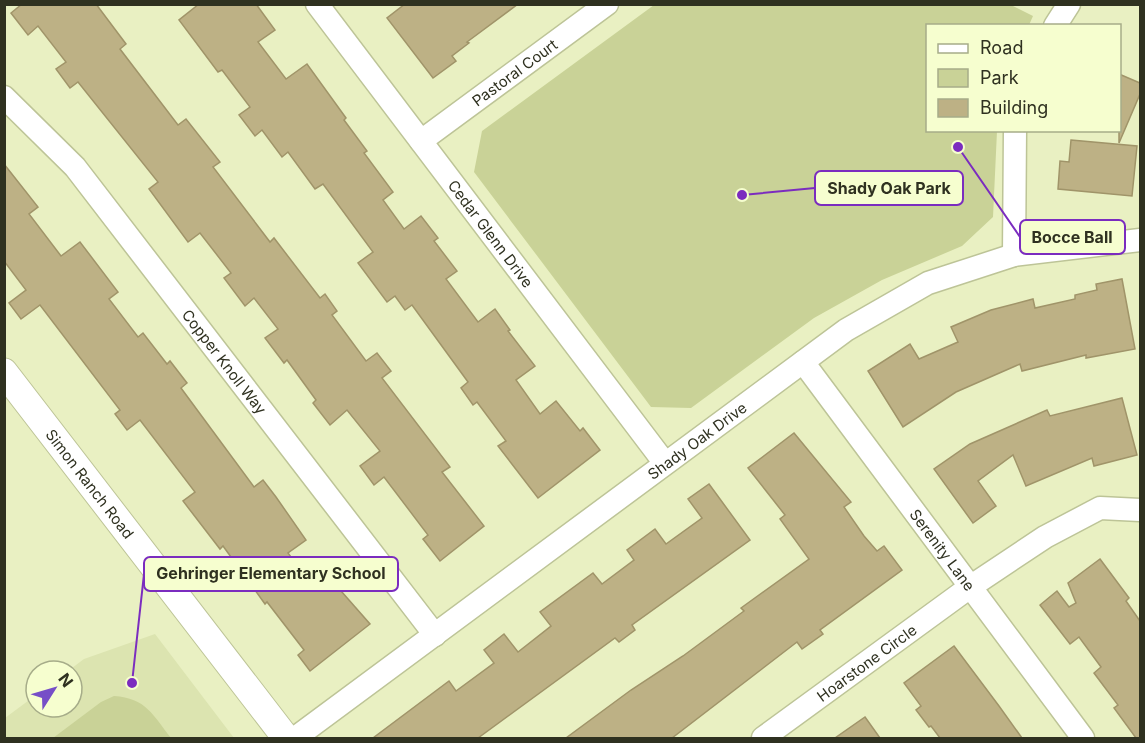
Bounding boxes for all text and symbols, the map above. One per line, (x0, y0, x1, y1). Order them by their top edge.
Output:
legend (926, 24, 1121, 132)
street label: Pastoral Court (468, 34, 561, 110)
text: Road (980, 37, 1023, 58)
text: Park (980, 67, 1019, 88)
text: Building (980, 97, 1048, 118)
callout: Shady Oak Park (815, 171, 963, 205)
street label: Cedar Glenn Drive (444, 176, 538, 291)
text: Shady Oak Park (827, 178, 952, 198)
callout: Bocce Ball (1020, 220, 1125, 254)
text: Bocce Ball (1031, 227, 1113, 247)
street label: Copper Knoll Way (178, 305, 271, 418)
street label: Shady Oak Drive (644, 398, 750, 483)
street label: Simon Ranch Road (42, 425, 138, 542)
street label: Serenity Lane (906, 505, 979, 594)
callout: Gehringer Elementary School (144, 557, 398, 591)
text: Gehringer Elementary School (156, 563, 386, 583)
street label: Hoarstone Circle (813, 620, 920, 705)
north arrow (24, 659, 84, 719)
text: N (54, 669, 78, 691)

